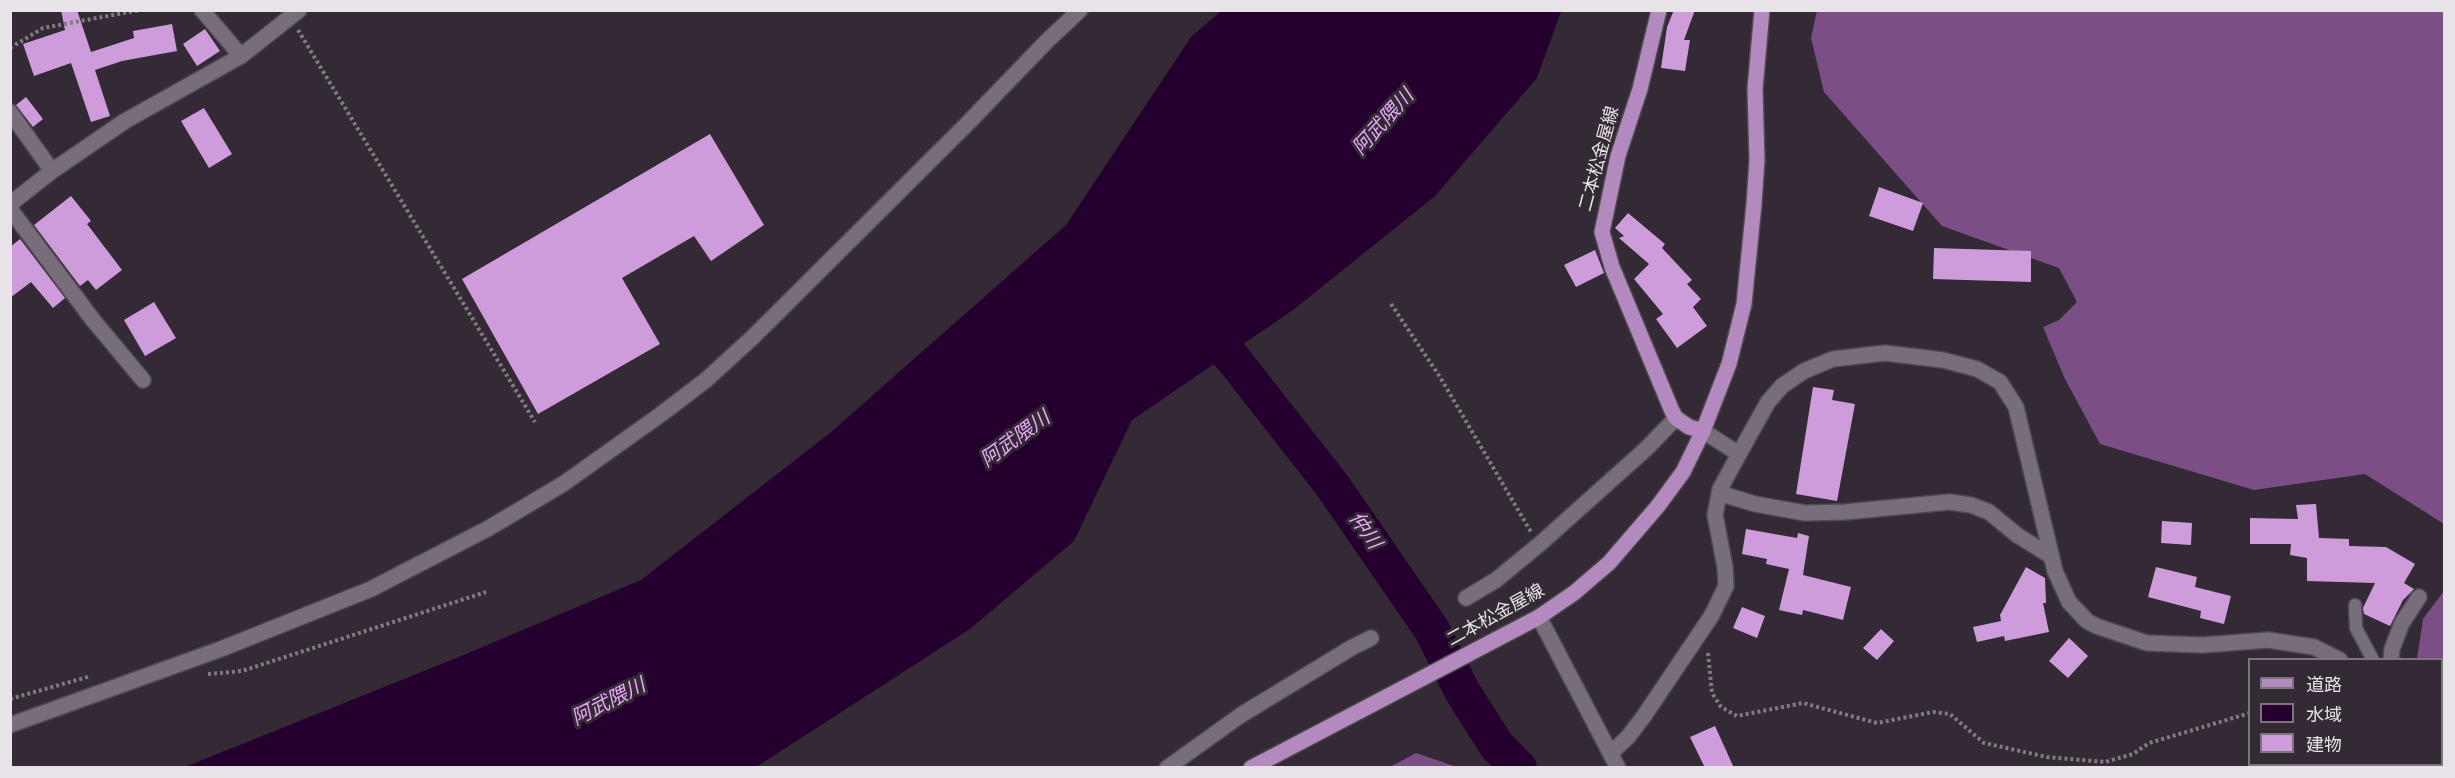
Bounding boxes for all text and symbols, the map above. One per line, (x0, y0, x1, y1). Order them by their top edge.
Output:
water label: 阿武隈川 (1348, 85, 1420, 161)
street label: 二本松金屋線 (1576, 104, 1624, 214)
water label: 阿武隈川 (977, 407, 1055, 473)
water label: 仲川 (1343, 508, 1385, 554)
street label: 二本松金屋線 (1444, 580, 1548, 652)
legend (2248, 658, 2443, 766)
water label: 阿武隈川 (568, 674, 650, 732)
text: 道路 (2306, 674, 2342, 695)
text: 水域 (2306, 704, 2342, 725)
text: 建物 (2306, 734, 2342, 755)

